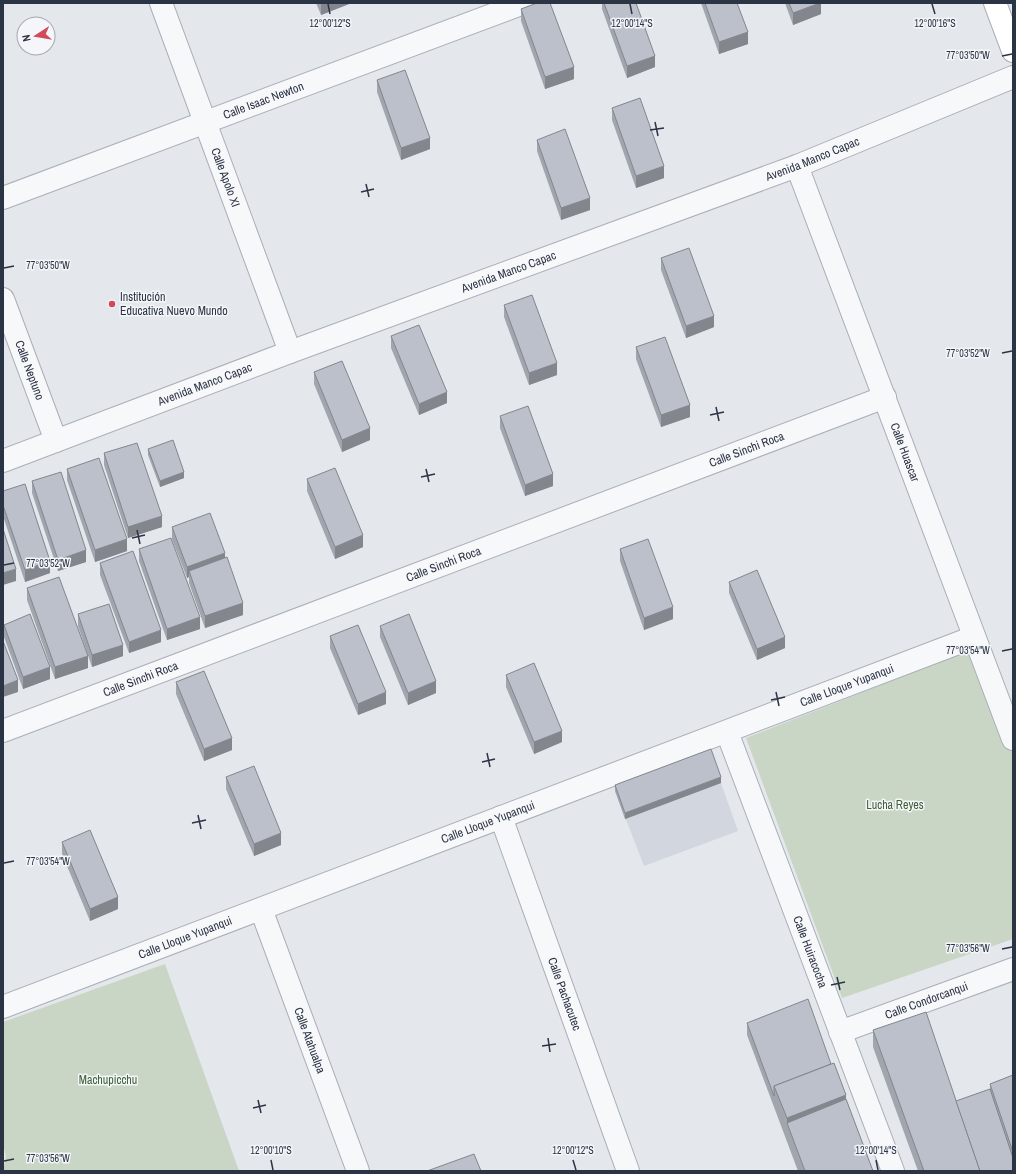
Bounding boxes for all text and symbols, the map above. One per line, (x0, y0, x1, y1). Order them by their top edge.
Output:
north arrow (16, 16, 56, 56)
text: 12°00'12"S (309, 17, 351, 30)
text: 12°00'14"S (611, 17, 653, 30)
text: 12°00'16"S (914, 17, 956, 30)
text: N (19, 33, 34, 43)
text: 77°03'50"W (946, 49, 990, 62)
street label: Calle Isaac Newton (221, 78, 306, 123)
street label: Avenida Manco Capac (762, 133, 862, 185)
street label: Calle Apolo XI (207, 146, 244, 209)
street label: Avenida Manco Capac (458, 247, 558, 297)
text: 77°03'50"W (26, 259, 70, 272)
place label: Institución Educativa Nuevo Mundo (120, 289, 228, 319)
marker: Institución Educativa Nuevo Mundo (107, 299, 117, 309)
street label: Calle Neptuno (11, 338, 48, 402)
text: 77°03'52"W (946, 347, 990, 360)
street label: Avenida Manco Capac (155, 359, 254, 410)
street label: Calle Huascar (887, 421, 924, 485)
street label: Calle Sinchi Roca (707, 428, 787, 471)
street label: Calle Sinchi Roca (404, 543, 484, 586)
text: 77°03'52"W (26, 557, 70, 570)
text: 77°03'54"W (946, 644, 990, 657)
street label: Calle Sinchi Roca (101, 657, 181, 700)
street label: Calle Lloque Yupanqui (798, 660, 896, 711)
street label: Calle Lloque Yupanqui (439, 797, 537, 847)
park label: Lucha Reyes (866, 797, 924, 813)
text: 77°03'54"W (26, 855, 70, 868)
street label: Calle Lloque Yupanqui (136, 912, 234, 963)
street label: Calle Huiracocha (789, 914, 831, 990)
text: 77°03'56"W (946, 942, 990, 955)
street label: Calle Pachacutec (544, 955, 585, 1033)
street label: Calle Condorcanqui (883, 978, 970, 1023)
street label: Calle Atahualpa (290, 1005, 329, 1076)
park label: Machupicchu (79, 1072, 137, 1088)
text: 12°00'10"S (250, 1144, 292, 1157)
text: 12°00'12"S (552, 1144, 594, 1157)
text: 12°00'14"S (855, 1144, 897, 1157)
text: 77°03'56"W (26, 1152, 70, 1165)

